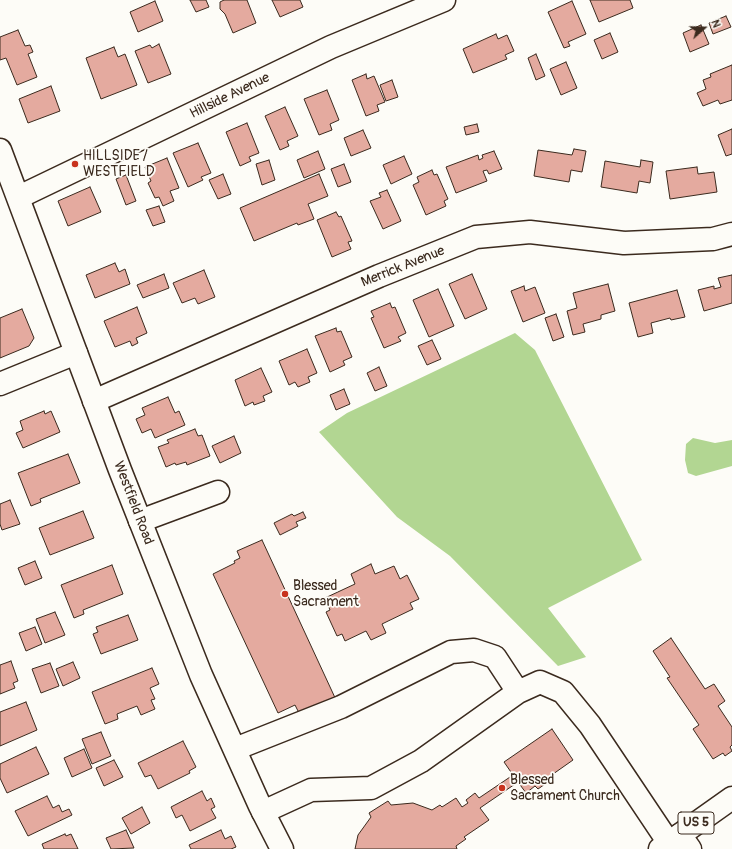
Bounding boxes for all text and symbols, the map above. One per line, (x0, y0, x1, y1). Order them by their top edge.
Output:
north arrow (684, 8, 724, 48)
text: N (708, 18, 723, 29)
street label: Hillside Avenue (187, 69, 273, 123)
place label: HILLSIDE / WESTFIELD (83, 148, 154, 180)
marker: HILLSIDE / WESTFIELD (70, 159, 80, 169)
street label: Merrick Avenue (359, 243, 447, 291)
street label: Westfield Road (109, 459, 157, 547)
place label: Blessed Sacrament (293, 578, 359, 610)
marker: Blessed Sacrament (280, 589, 290, 599)
place label: Blessed Sacrament Church (510, 772, 620, 804)
marker: Blessed Sacrament Church (497, 783, 507, 793)
road number: US 5 (678, 812, 714, 834)

